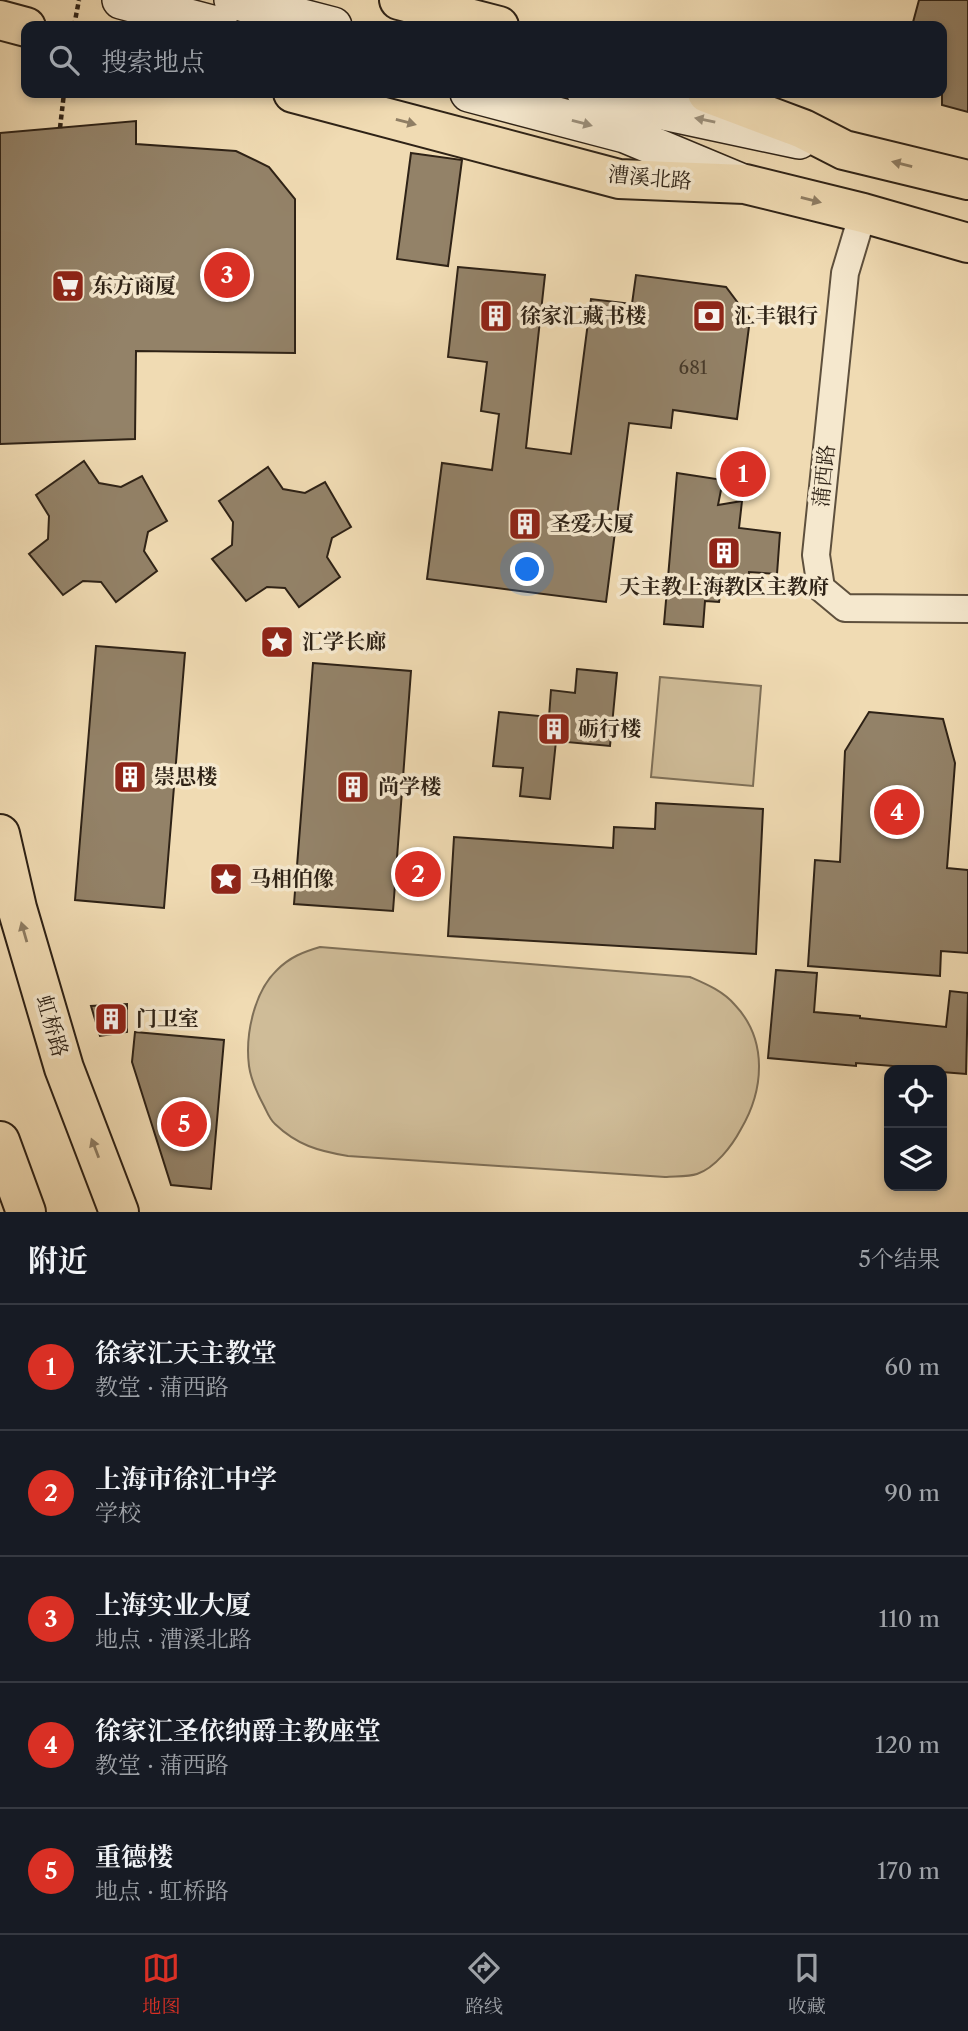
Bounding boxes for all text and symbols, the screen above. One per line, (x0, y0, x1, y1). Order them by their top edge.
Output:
search box (21, 21, 947, 98)
icon: search (45, 41, 83, 79)
text: 搜索地点 (101, 46, 205, 78)
one-way arrow (694, 115, 716, 126)
one-way arrow (396, 117, 418, 128)
one-way arrow (571, 118, 593, 129)
one-way arrow (891, 158, 913, 169)
street label: 漕溪北路 (607, 161, 693, 194)
one-way arrow (800, 195, 822, 206)
pin: 3 (204, 249, 250, 301)
supermarket icon: 东方商厦 (49, 267, 87, 305)
place label: 东方商厦 (92, 273, 176, 298)
building icon: 徐家汇藏书楼 (477, 297, 515, 335)
bank icon: 汇丰银行 (690, 297, 728, 335)
place label: 徐家汇藏书楼 (520, 303, 646, 328)
place label: 汇丰银行 (734, 303, 818, 328)
house number: 681 (679, 357, 708, 379)
street label: 蒲西路 (808, 443, 839, 509)
pin: 1 (720, 448, 766, 500)
building icon: 圣爱大厦 (506, 505, 544, 543)
place label: 圣爱大厦 (550, 511, 634, 536)
building icon: 天主教上海教区主教府 (705, 534, 743, 572)
your location (510, 552, 544, 586)
place label: 天主教上海教区主教府 (619, 574, 829, 599)
place icon: 汇学长廊 (258, 623, 296, 661)
place label: 汇学长廊 (302, 629, 386, 654)
building icon: 砺行楼 (535, 710, 573, 748)
place label: 砺行楼 (578, 716, 641, 741)
building icon: 崇思楼 (111, 758, 149, 796)
place label: 崇思楼 (154, 764, 217, 789)
building icon: 尚学楼 (334, 768, 372, 806)
place label: 尚学楼 (378, 774, 441, 799)
pin: 4 (874, 786, 920, 838)
pin: 2 (395, 848, 441, 900)
place icon: 马相伯像 (207, 860, 245, 898)
place label: 马相伯像 (250, 866, 334, 891)
one-way arrow (19, 921, 29, 942)
street label: 虹桥路 (32, 992, 73, 1060)
building icon: 门卫室 (92, 1000, 130, 1038)
place label: 门卫室 (136, 1006, 199, 1031)
map controls (884, 1065, 947, 1191)
button: locate (884, 1065, 947, 1128)
pin: 5 (161, 1098, 207, 1150)
button: layers (884, 1128, 947, 1191)
one-way arrow (89, 1138, 100, 1159)
text: 附近 (28, 1242, 88, 1279)
text: 5个结果 (859, 1245, 940, 1273)
text: 徐家汇天主教堂 (95, 1337, 277, 1369)
text: 1 (46, 1353, 56, 1381)
text: 60 m (884, 1353, 940, 1381)
text: 教堂 · 蒲西路 (95, 1373, 229, 1401)
text: 上海市徐汇中学 (95, 1463, 277, 1495)
text: 2 (44, 1479, 58, 1507)
text: 90 m (884, 1479, 940, 1507)
text: 学校 (95, 1499, 141, 1527)
text: 上海实业大厦 (95, 1589, 251, 1621)
text: 3 (45, 1605, 58, 1633)
text: 110 m (879, 1605, 940, 1633)
text: 地点 · 漕溪北路 (95, 1625, 252, 1653)
text: 徐家汇圣依纳爵主教座堂 (95, 1715, 381, 1747)
text: 4 (44, 1731, 58, 1759)
text: 120 m (875, 1731, 940, 1759)
text: 教堂 · 蒲西路 (95, 1751, 229, 1779)
text: 重德楼 (95, 1841, 173, 1873)
text: 5 (45, 1857, 57, 1885)
text: 170 m (877, 1857, 940, 1885)
text: 地点 · 虹桥路 (95, 1877, 229, 1905)
tab: 地图 (142, 1949, 180, 2018)
tab: 路线 (465, 1949, 503, 2018)
tab: 收藏 (788, 1949, 826, 2018)

